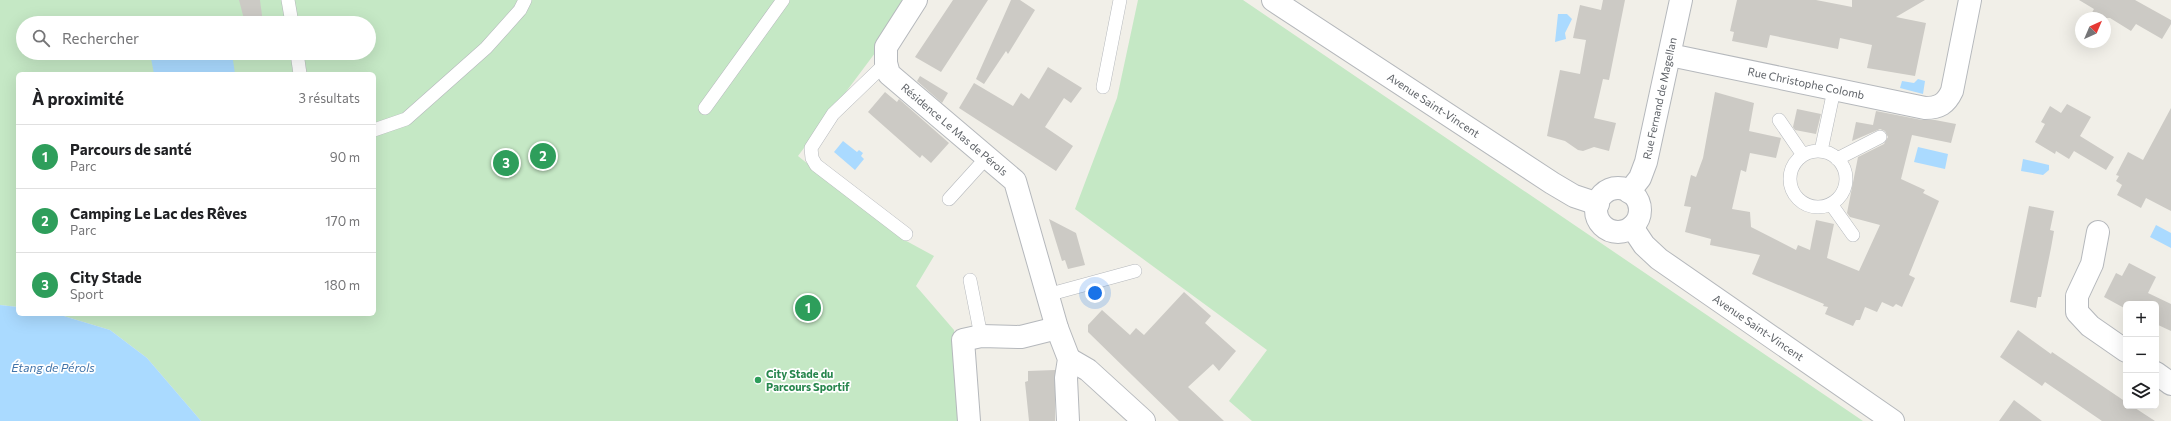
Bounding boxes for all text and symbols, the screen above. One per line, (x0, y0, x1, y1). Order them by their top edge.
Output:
north arrow (2075, 12, 2111, 48)
search box (16, 16, 376, 60)
icon: search (30, 27, 52, 49)
text: Rechercher (62, 29, 139, 47)
street label: Rue Fernand de Magellan (1640, 36, 1679, 160)
street label: Rue Christophe Colomb (1747, 64, 1866, 101)
street label: Avenue Saint-Vincent (1385, 70, 1483, 140)
street label: Résidence Le Mas de Pérols (899, 80, 1011, 178)
text: À proximité (32, 88, 124, 109)
text: 3 résultats (298, 90, 360, 106)
text: Parcours de santé (70, 140, 192, 158)
pin: 2 (530, 141, 556, 171)
pin: 3 (493, 148, 519, 178)
text: 1 (42, 149, 48, 165)
text: 90 m (330, 149, 360, 165)
text: Parc (70, 158, 96, 174)
text: Camping Le Lac des Rêves (70, 204, 247, 222)
text: 2 (41, 213, 49, 229)
text: 170 m (325, 213, 360, 229)
text: Parc (70, 222, 96, 238)
text: City Stade (70, 268, 142, 286)
text: 3 (41, 277, 49, 293)
text: 180 m (324, 277, 360, 293)
your location (1085, 283, 1105, 303)
text: Sport (70, 286, 104, 302)
street label: Avenue Saint-Vincent (1711, 291, 1807, 364)
pin: 1 (795, 293, 821, 323)
map controls (2123, 301, 2159, 409)
button: + (2123, 301, 2159, 337)
button: − (2123, 337, 2159, 373)
water label: Étang de Pérols (11, 360, 95, 374)
place label: City Stade du Parcours Sportif (766, 367, 850, 393)
button: layers (2123, 373, 2159, 409)
marker: City Stade du Parcours Sportif (753, 375, 763, 385)

